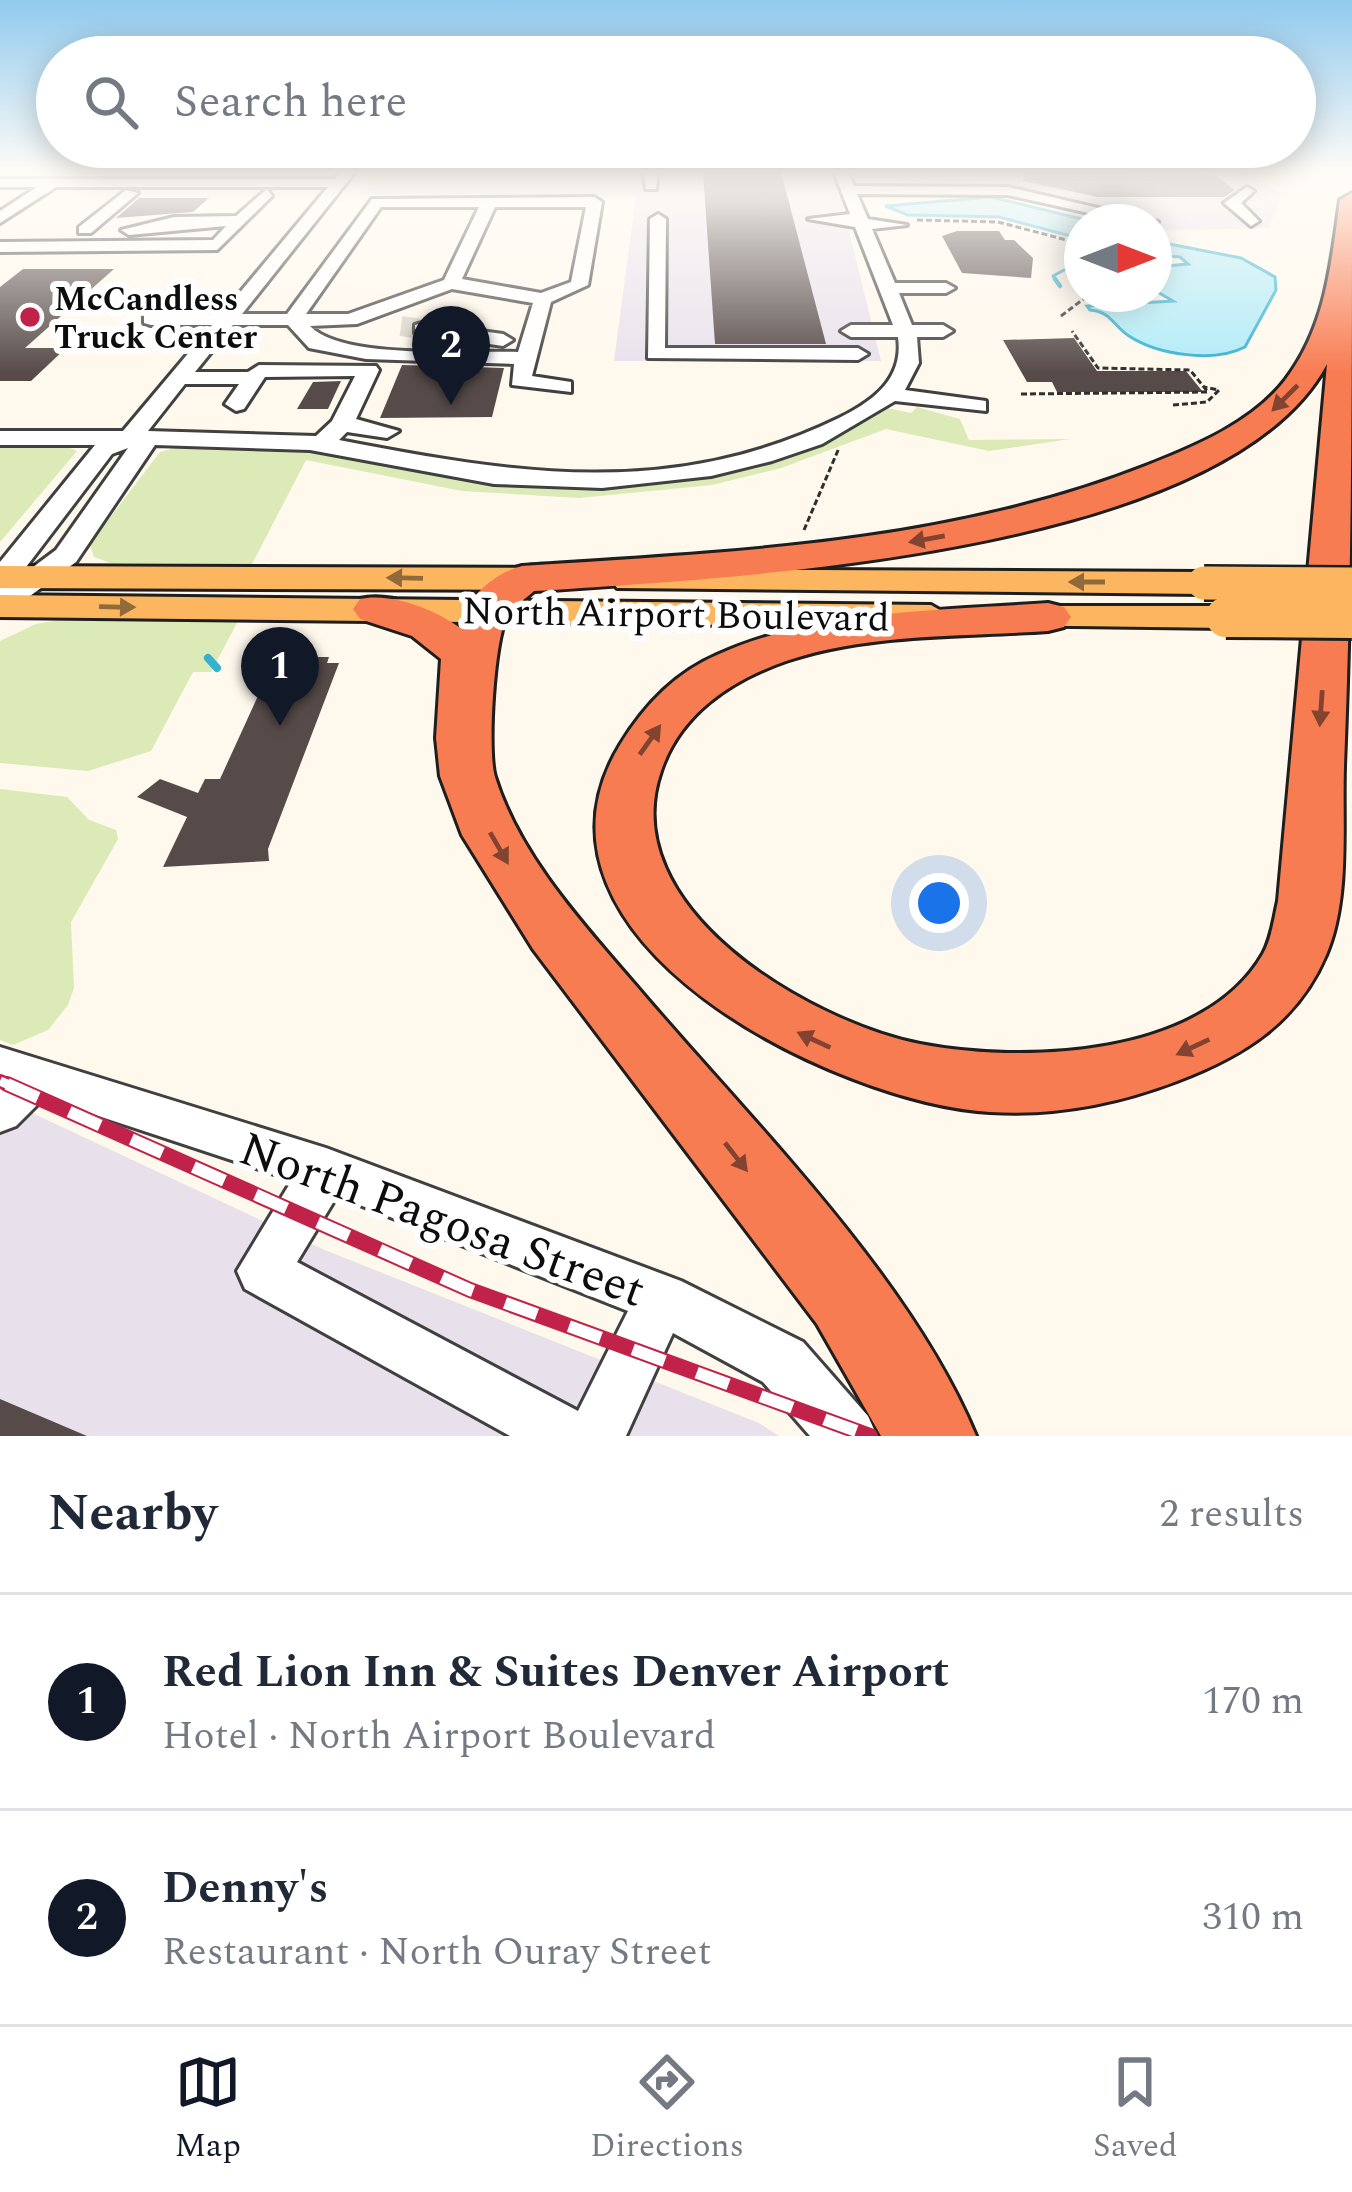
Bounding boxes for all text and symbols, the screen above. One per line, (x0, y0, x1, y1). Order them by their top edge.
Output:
search box (36, 36, 1316, 168)
text: Search here (174, 68, 407, 137)
icon: search (78, 69, 144, 135)
north arrow (1064, 204, 1172, 312)
place label: McCandless Truck Center (54, 275, 257, 363)
marker: McCandless Truck Center (17, 304, 43, 330)
pin: 2 (412, 306, 490, 405)
one-way arrow (1271, 384, 1300, 412)
one-way arrow (907, 531, 945, 549)
one-way arrow (385, 568, 423, 588)
one-way arrow (1067, 572, 1105, 592)
street label: North Airport Boulevard (462, 582, 890, 649)
one-way arrow (99, 597, 137, 617)
pin: 1 (241, 627, 319, 726)
one-way arrow (1312, 690, 1331, 727)
one-way arrow (638, 724, 661, 756)
one-way arrow (488, 831, 509, 865)
your location (909, 873, 969, 933)
one-way arrow (796, 1030, 831, 1050)
one-way arrow (1175, 1037, 1210, 1057)
street label: North Pagosa Street (229, 1113, 655, 1328)
one-way arrow (723, 1142, 748, 1173)
text: Nearby (48, 1475, 217, 1553)
text: 2 results (1160, 1485, 1304, 1544)
text: Red Lion Inn & Suites Denver Airport (162, 1638, 949, 1707)
text: 1 (76, 1672, 98, 1731)
text: 170 m (1202, 1672, 1304, 1731)
text: Hotel · North Airport Boulevard (162, 1707, 716, 1766)
text: Denny's (162, 1854, 328, 1923)
text: 2 (76, 1888, 98, 1947)
text: 310 m (1202, 1888, 1304, 1947)
text: Restaurant · North Ouray Street (162, 1923, 711, 1982)
tab: Map (174, 2049, 241, 2171)
tab: Directions (590, 2049, 744, 2171)
tab: Saved (1093, 2049, 1178, 2171)

